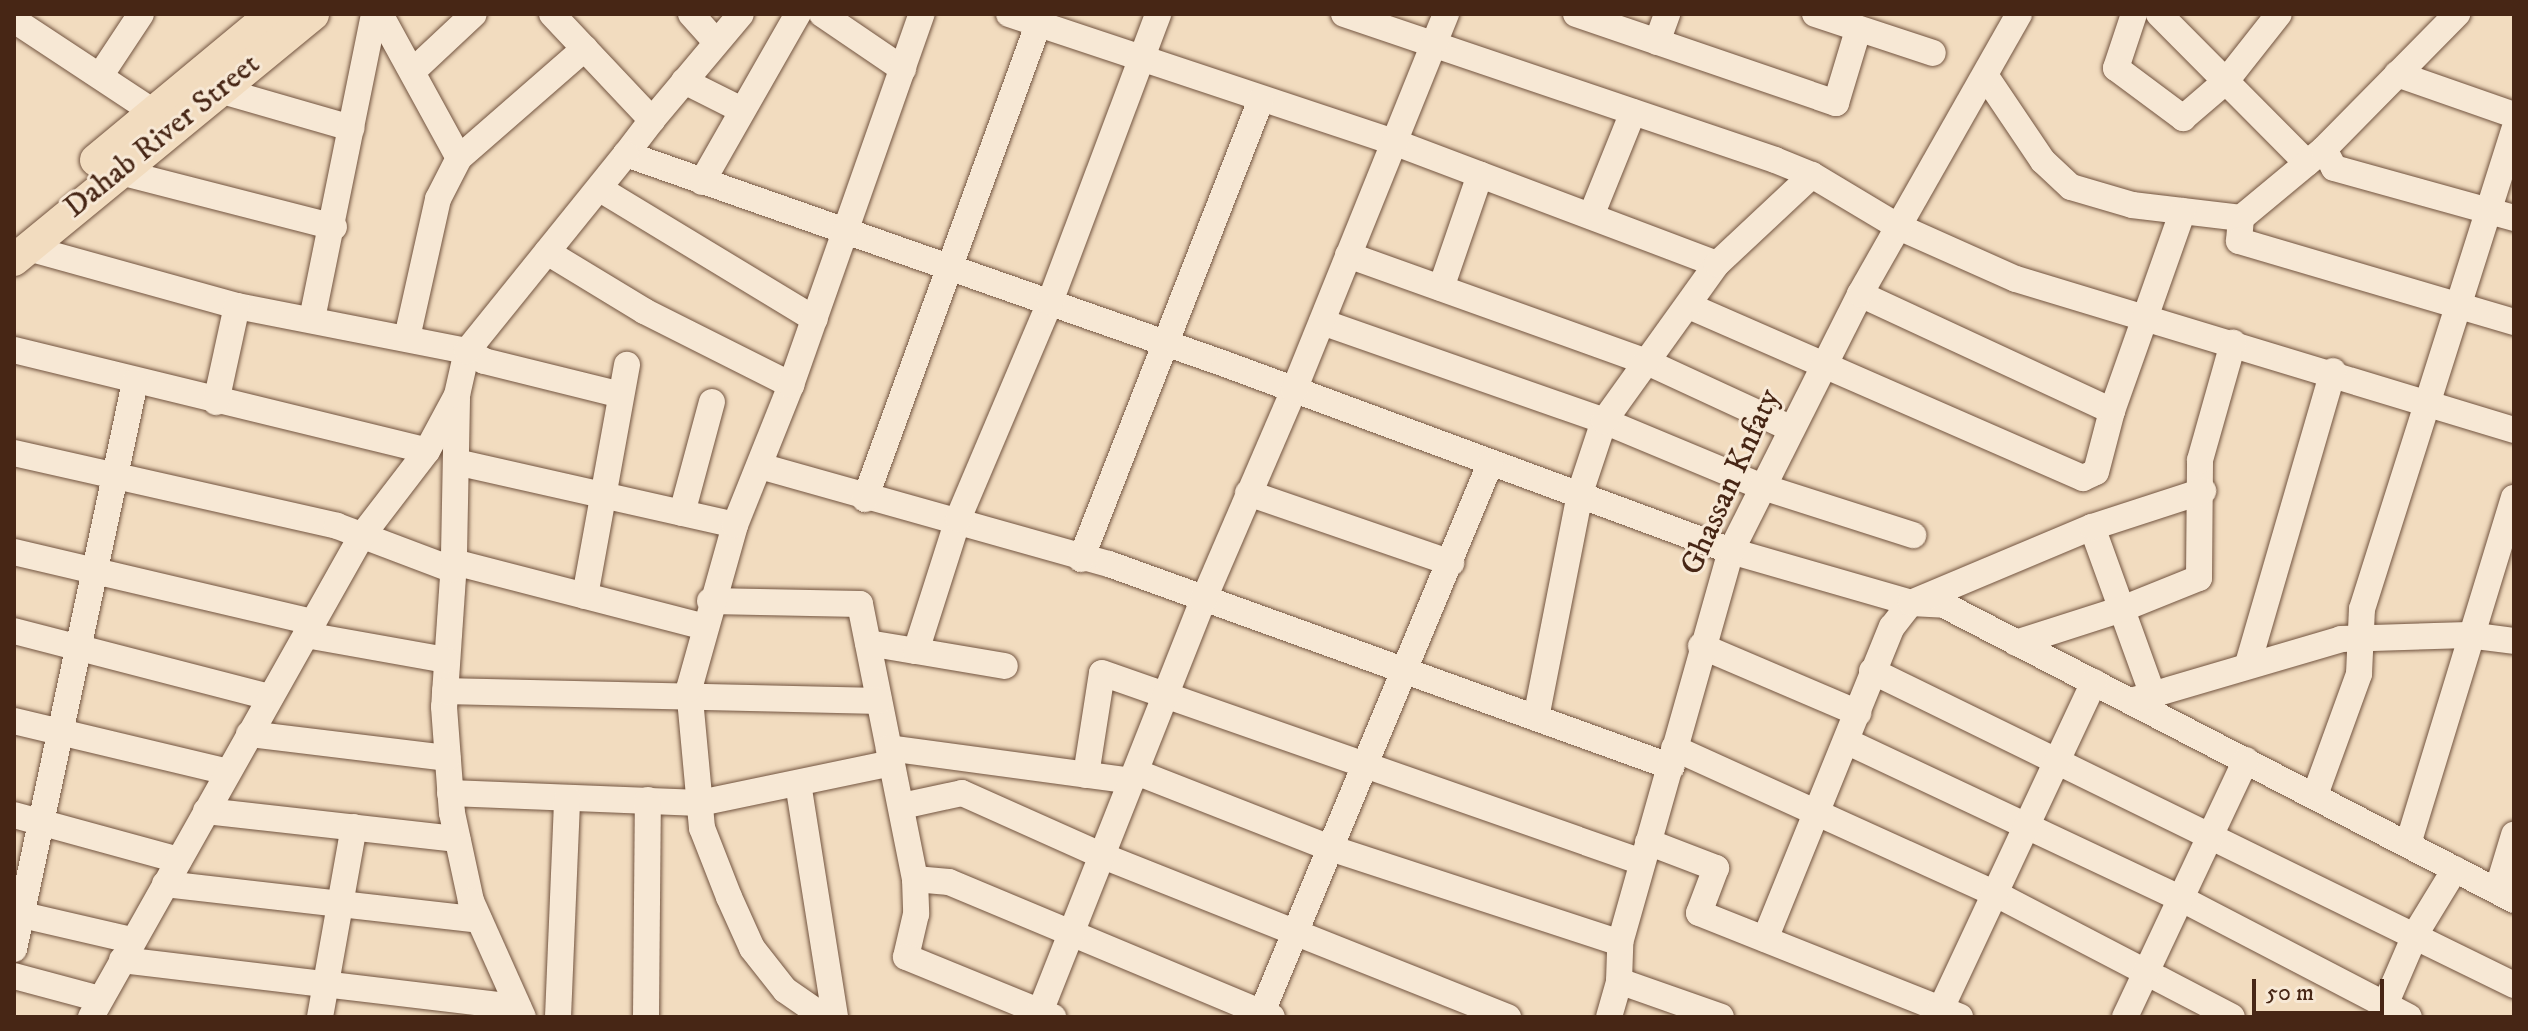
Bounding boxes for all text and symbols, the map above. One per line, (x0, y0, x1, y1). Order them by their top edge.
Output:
street label: Dahab River Street (56, 45, 268, 227)
street label: Ghassan Knfaty (1673, 383, 1789, 581)
scale bar (2256, 963, 2388, 1013)
text: 50 m (2266, 978, 2314, 1008)

